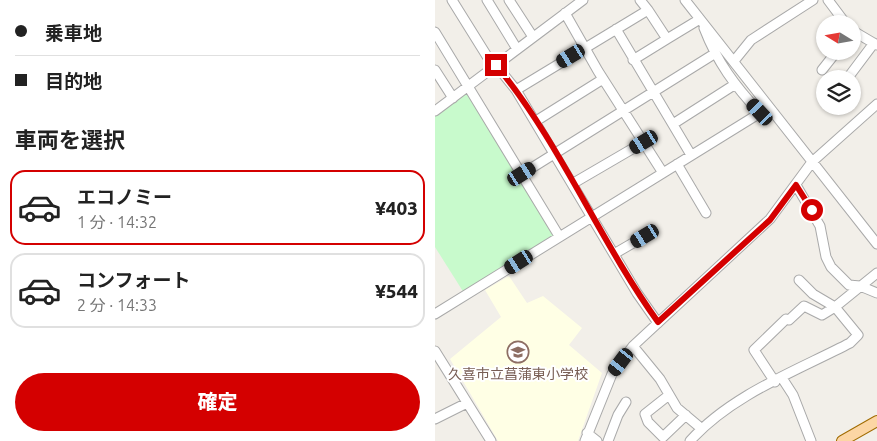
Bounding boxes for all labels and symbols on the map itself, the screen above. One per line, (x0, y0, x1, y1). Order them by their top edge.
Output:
north arrow (816, 15, 861, 60)
car (554, 42, 587, 70)
route end (485, 54, 507, 76)
car (744, 96, 775, 128)
car (627, 128, 660, 156)
car (505, 160, 538, 188)
route start (801, 199, 823, 221)
car (628, 222, 661, 250)
car (502, 248, 535, 276)
school or university icon: 久喜市立菖蒲東小学校 (506, 340, 530, 364)
car (605, 346, 636, 378)
place label: 久喜市立菖蒲東小学校 (448, 366, 588, 382)

